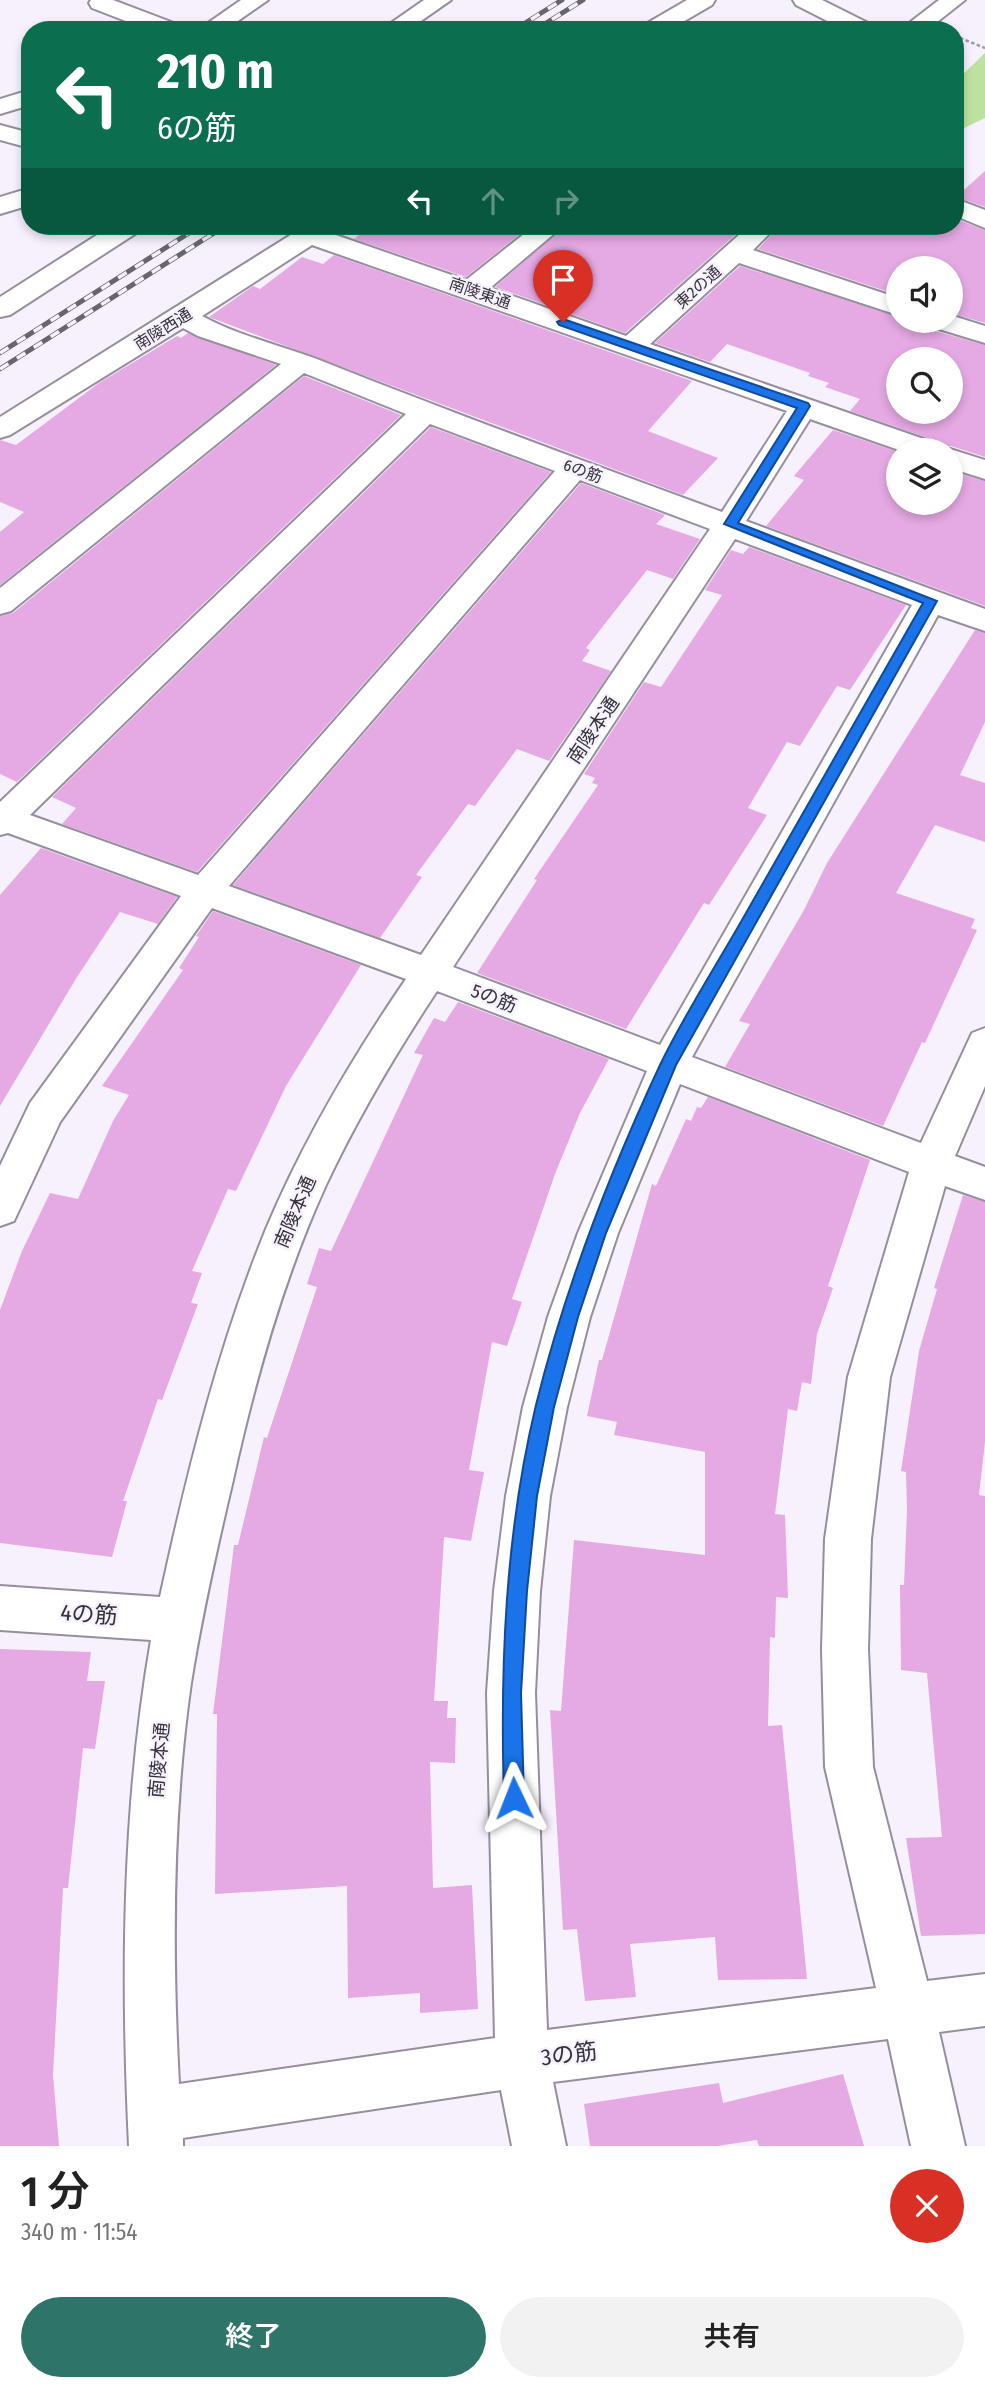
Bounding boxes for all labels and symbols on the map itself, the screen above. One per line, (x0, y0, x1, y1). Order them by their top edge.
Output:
pin (533, 250, 593, 322)
street label: 東2の通 (671, 262, 725, 312)
street label: 南陵東通 (447, 274, 513, 312)
street label: 南陵西通 (131, 304, 195, 354)
street label: 6の筋 (561, 455, 605, 487)
street label: 南陵本通 (562, 692, 624, 768)
street label: 5の筋 (468, 979, 520, 1017)
street label: 南陵本通 (270, 1173, 320, 1251)
street label: 4の筋 (60, 1598, 118, 1630)
street label: 南陵本通 (144, 1721, 174, 1799)
position arrow (477, 1761, 551, 1835)
street label: 3の筋 (539, 2037, 599, 2071)

